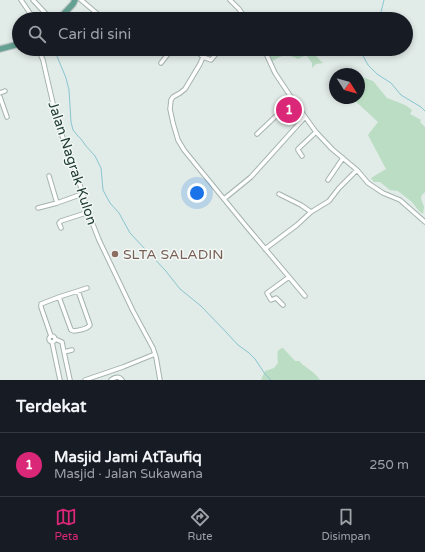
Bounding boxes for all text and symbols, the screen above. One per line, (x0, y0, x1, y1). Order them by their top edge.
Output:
search box (12, 12, 413, 56)
icon: search (26, 23, 48, 45)
text: Cari di sini (58, 25, 131, 43)
north arrow (329, 68, 365, 104)
pin: 1 (276, 95, 302, 125)
street label: Jalan Nagrak Kulon (45, 99, 101, 227)
your location (187, 183, 207, 203)
place label: SLTA SALADIN (123, 246, 224, 263)
marker: SLTA SALADIN (110, 249, 120, 259)
text: Terdekat (16, 396, 86, 417)
text: Masjid Jami AtTaufiq (54, 448, 202, 466)
text: 1 (25, 457, 33, 473)
text: 250 m (369, 457, 409, 473)
text: Masjid · Jalan Sukawana (54, 466, 203, 482)
tab: Peta (55, 506, 78, 543)
tab: Rute (188, 506, 212, 543)
tab: Disimpan (322, 506, 370, 543)

